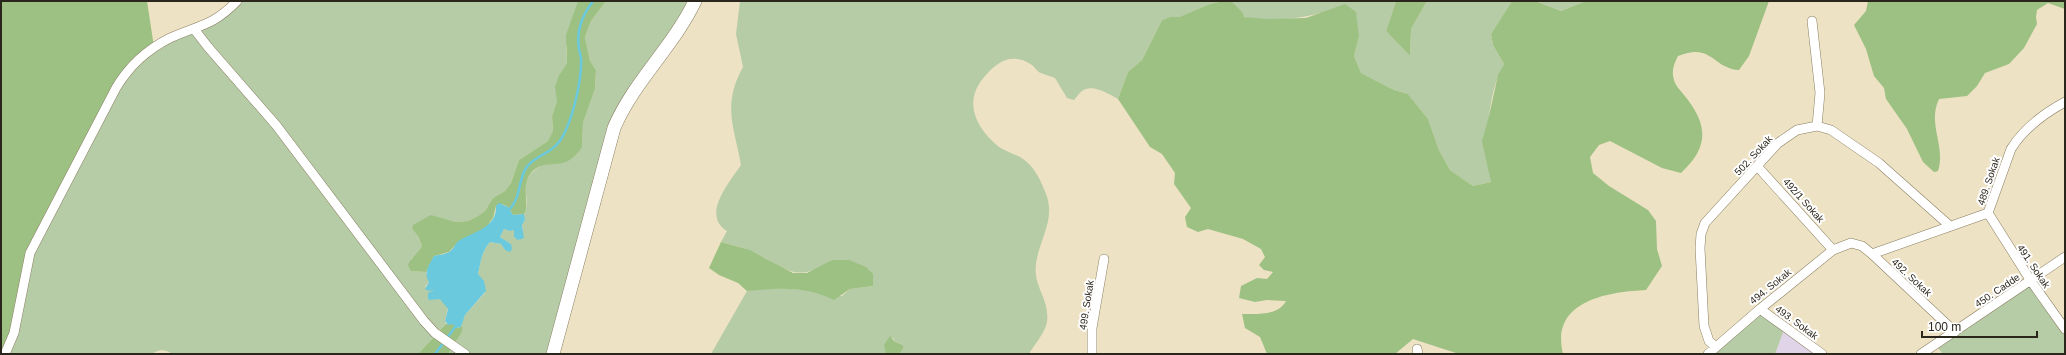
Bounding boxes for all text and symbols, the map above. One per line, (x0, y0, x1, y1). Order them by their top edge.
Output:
street label: 502. Sokak (1732, 133, 1775, 177)
street label: 489. Sokak (1975, 155, 2002, 207)
street label: 492/1 Sokak (1781, 176, 1827, 225)
street label: 491. Sokak (2015, 242, 2053, 291)
street label: 492. Sokak (1890, 256, 1934, 299)
street label: 494. Sokak (1747, 266, 1794, 306)
street label: 450. Cadde (1973, 271, 2022, 309)
street label: 499. Sokak (1077, 279, 1096, 331)
street label: 493. Sokak (1773, 303, 1821, 342)
scale bar (1922, 313, 2037, 339)
text: 100 m (1928, 320, 1961, 334)

